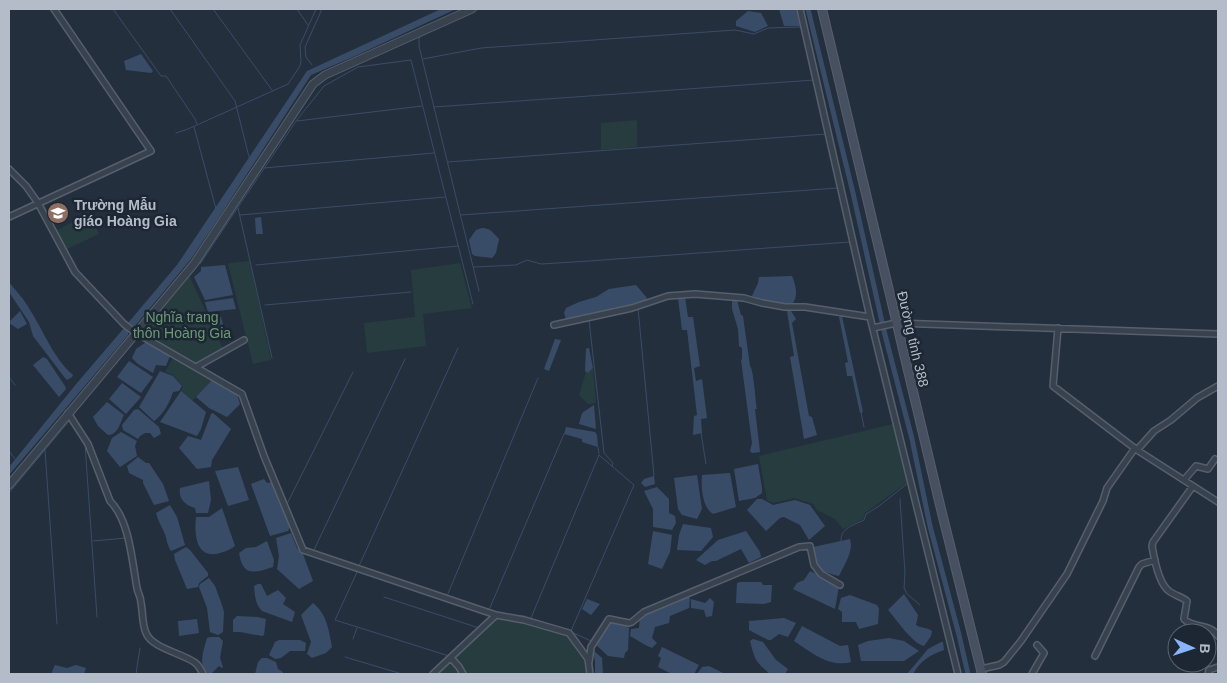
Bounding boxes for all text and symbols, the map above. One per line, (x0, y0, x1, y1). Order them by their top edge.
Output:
place label: Trường Mẫu giáo Hoàng Gia (74, 197, 177, 229)
school or university icon: Trường Mẫu giáo Hoàng Gia (46, 201, 70, 225)
street label: Đường tỉnh 388 (894, 289, 932, 389)
park label: Nghĩa trang thôn Hoàng Gia (133, 309, 231, 341)
north arrow (1167, 623, 1217, 673)
text: B (1197, 643, 1213, 654)

